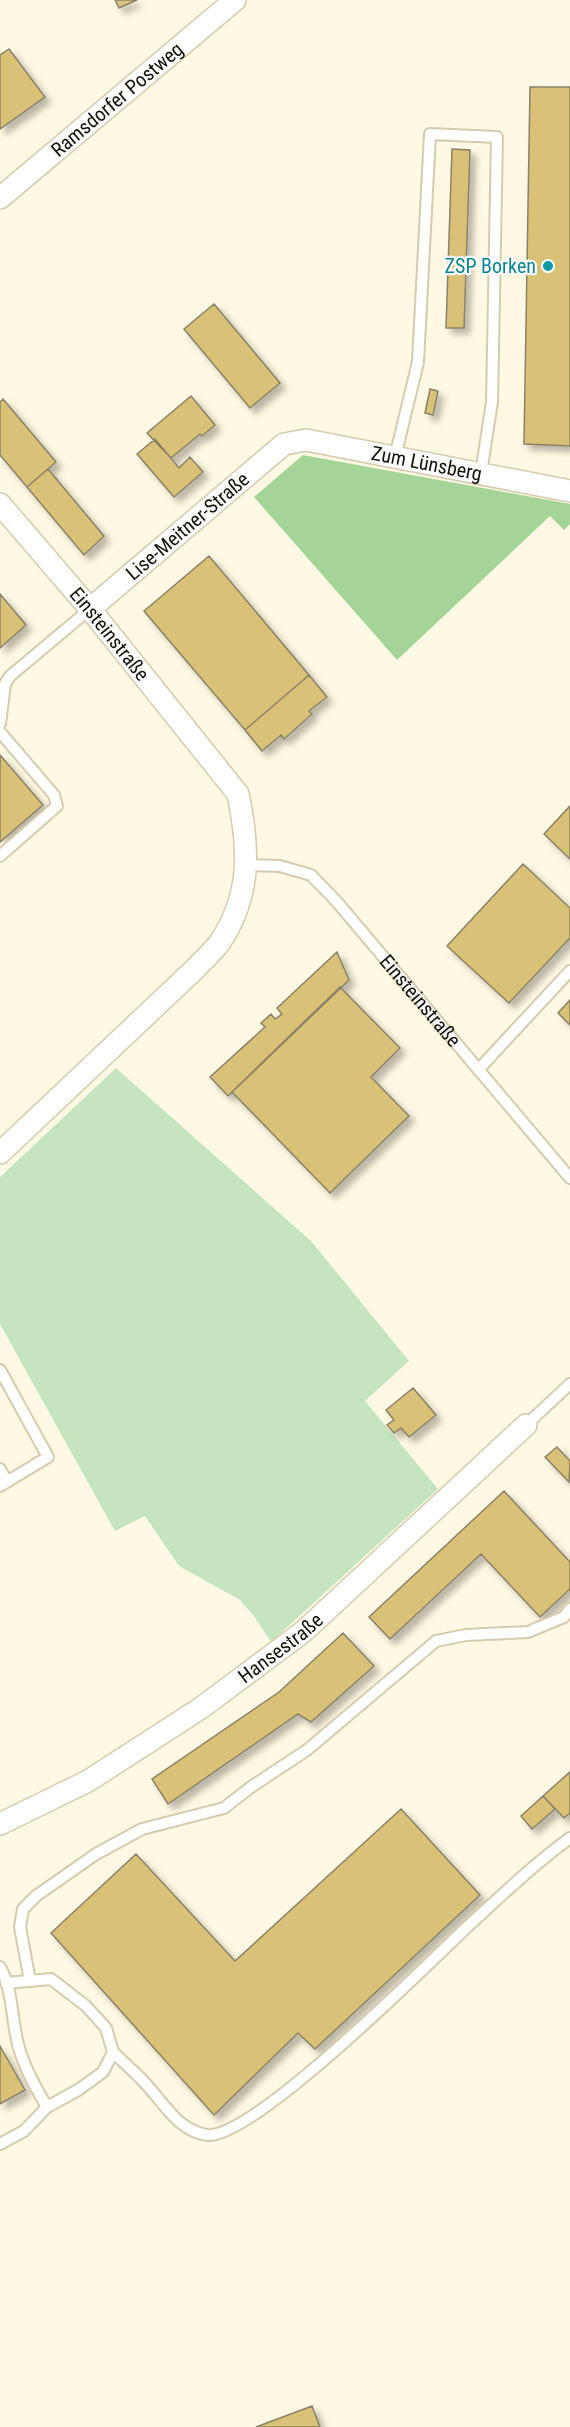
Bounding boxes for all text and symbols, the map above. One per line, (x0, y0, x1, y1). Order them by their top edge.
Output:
street label: Ramsdorfer Postweg (46, 37, 188, 162)
place label: ZSP Borken (445, 254, 536, 278)
marker: ZSP Borken (541, 259, 555, 273)
street label: Zum Lünsberg (369, 441, 484, 486)
street label: Lise-Meitner-Straße (121, 467, 254, 585)
street label: Einsteinstraße (65, 582, 155, 685)
street label: Einsteinstraße (375, 950, 466, 1052)
street label: Hansestraße (233, 1608, 328, 1688)

